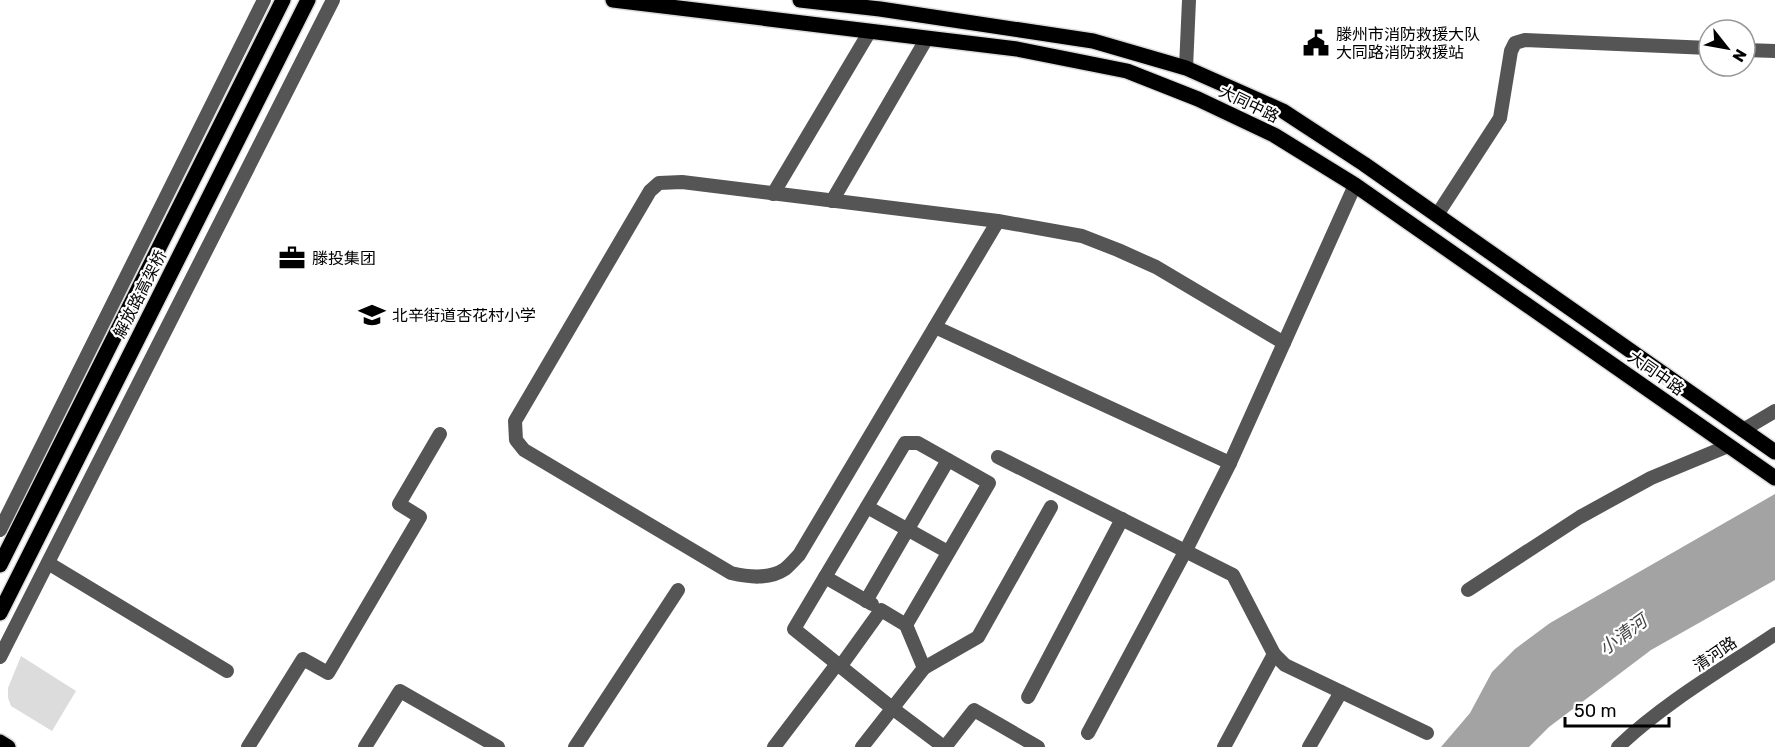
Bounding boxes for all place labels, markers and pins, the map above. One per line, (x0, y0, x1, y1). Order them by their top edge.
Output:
place label: 滕州市消防救援大队 大同路消防救援站 (1336, 25, 1480, 62)
public building icon: 滕州市消防救援大队 大同路消防救援站 (1301, 28, 1331, 58)
office icon: 滕投集团 (277, 243, 307, 273)
place label: 滕投集团 (312, 249, 376, 268)
school or university icon: 北辛街道杏花村小学 (357, 300, 387, 330)
place label: 北辛街道杏花村小学 (392, 306, 536, 325)

